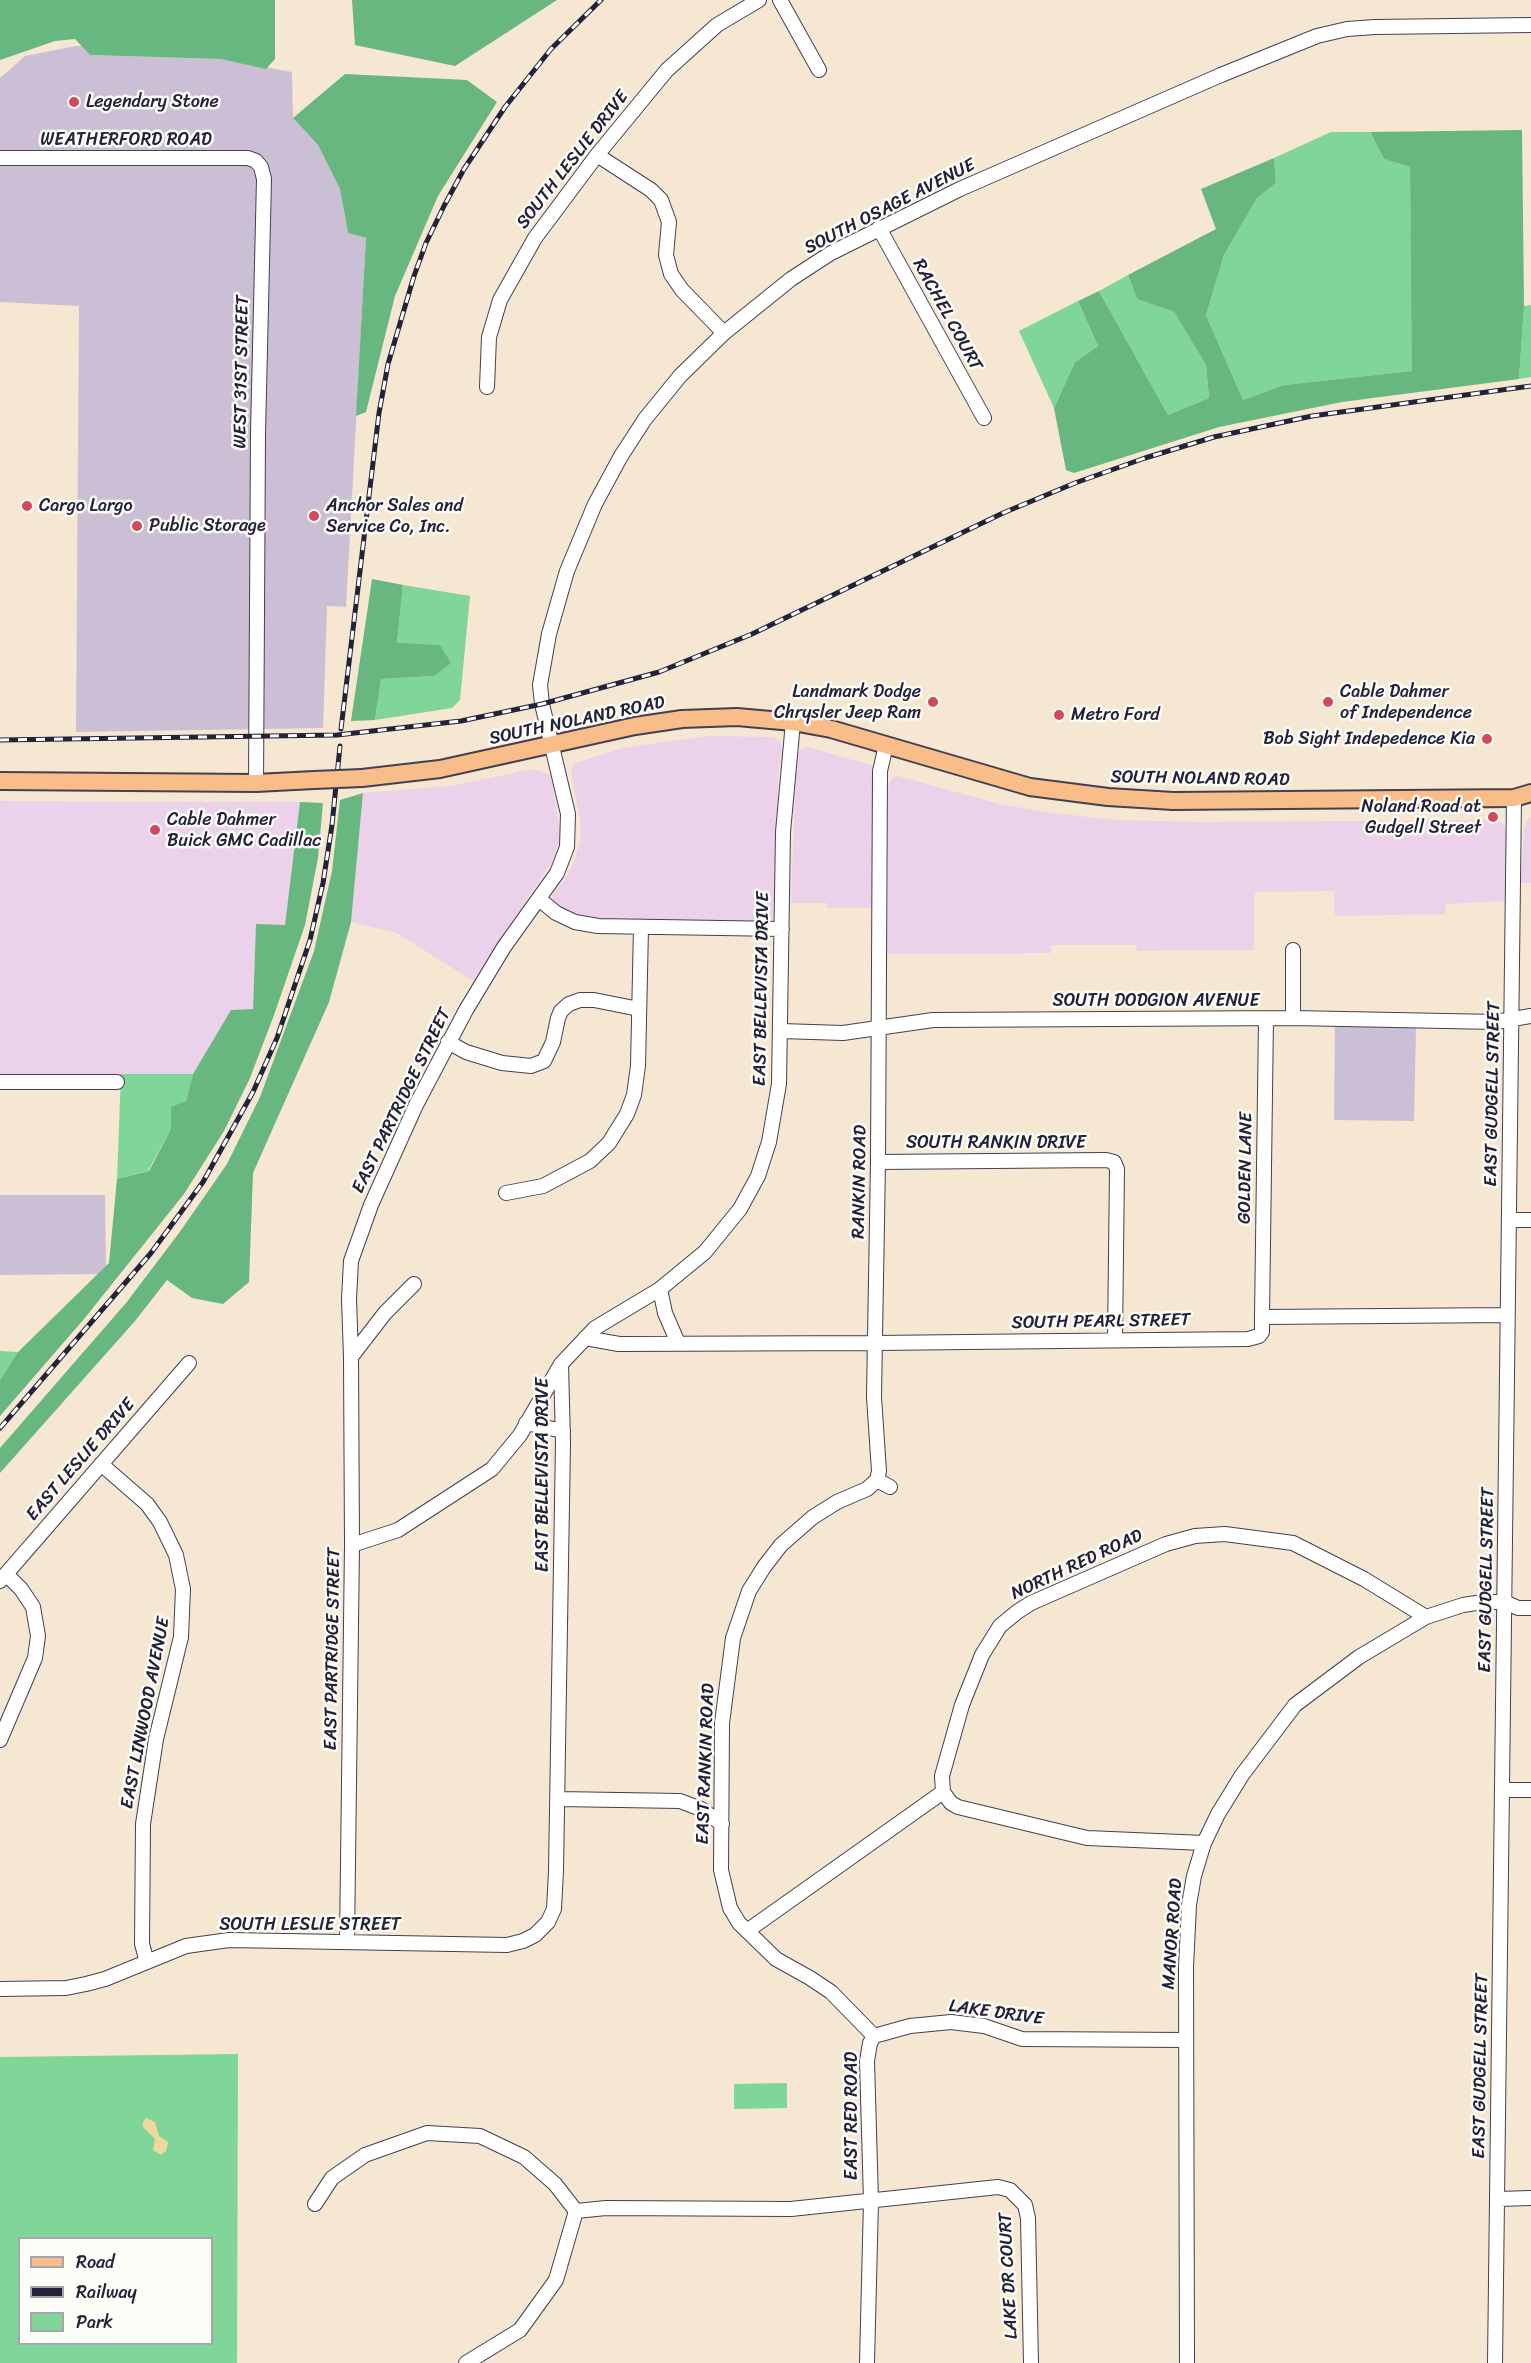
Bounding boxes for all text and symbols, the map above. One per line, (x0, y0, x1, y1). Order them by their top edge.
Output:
street label: SOUTH LESLIE DRIVE (512, 87, 634, 233)
place label: Legendary Stone (86, 91, 219, 113)
marker: Legendary Stone (67, 95, 81, 109)
street label: WEATHERFORD ROAD (40, 129, 212, 151)
street label: SOUTH OSAGE AVENUE (801, 155, 979, 259)
street label: RACHEL COURT (907, 255, 987, 375)
street label: WEST 31ST STREET (230, 295, 254, 449)
place label: Cargo Largo (39, 495, 133, 517)
place label: Anchor Sales and Service Co, Inc. (326, 495, 463, 538)
marker: Cargo Largo (20, 499, 34, 513)
marker: Anchor Sales and Service Co, Inc. (307, 509, 321, 523)
place label: Public Storage (149, 515, 266, 537)
marker: Public Storage (130, 519, 144, 533)
place label: Landmark Dodge Chrysler Jeep Ram (774, 681, 921, 724)
place label: Cable Dahmer of Independence (1340, 681, 1472, 724)
street label: SOUTH NOLAND ROAD (487, 692, 667, 750)
marker: Landmark Dodge Chrysler Jeep Ram (926, 695, 940, 709)
marker: Cable Dahmer of Independence (1321, 695, 1335, 709)
place label: Metro Ford (1071, 704, 1160, 726)
marker: Metro Ford (1052, 708, 1066, 722)
place label: Bob Sight Indepedence Kia (1263, 728, 1475, 750)
marker: Bob Sight Indepedence Kia (1480, 732, 1494, 746)
street label: SOUTH NOLAND ROAD (1110, 767, 1290, 791)
place label: Noland Road at Gudgell Street (1361, 796, 1481, 838)
place label: Cable Dahmer Buick GMC Cadillac (167, 809, 321, 852)
marker: Noland Road at Gudgell Street (1486, 810, 1500, 824)
marker: Cable Dahmer Buick GMC Cadillac (148, 823, 162, 837)
street label: EAST BELLEVISTA DRIVE (750, 892, 774, 1086)
street label: SOUTH DODGION AVENUE (1052, 990, 1260, 1012)
street label: EAST GUDGELL STREET (1481, 1001, 1505, 1187)
street label: EAST PARTRIDGE STREET (348, 1005, 456, 1197)
street label: GOLDEN LANE (1234, 1112, 1258, 1224)
street label: RANKIN ROAD (848, 1125, 872, 1239)
street label: SOUTH RANKIN DRIVE (906, 1132, 1086, 1154)
street label: SOUTH PEARL STREET (1011, 1310, 1191, 1334)
street label: EAST BELLEVISTA DRIVE (532, 1378, 554, 1572)
street label: EAST LESLIE DRIVE (22, 1394, 140, 1526)
street label: EAST GUDGELL STREET (1475, 1487, 1499, 1673)
street label: NORTH RED ROAD (1008, 1525, 1146, 1605)
street label: EAST PARTRIDGE STREET (320, 1547, 346, 1751)
street label: EAST LINWOOD AVENUE (117, 1615, 175, 1811)
street label: EAST RANKIN ROAD (692, 1683, 720, 1845)
street label: MANOR ROAD (1158, 1878, 1188, 1990)
street label: SOUTH LESLIE STREET (219, 1914, 401, 1936)
street label: EAST GUDGELL STREET (1469, 1973, 1493, 2159)
street label: LAKE DRIVE (947, 1996, 1045, 2030)
street label: EAST RED ROAD (841, 2052, 863, 2180)
street label: LAKE DR COURT (995, 2212, 1023, 2340)
legend (18, 2237, 213, 2345)
text: Road (76, 2246, 115, 2278)
text: Railway (76, 2276, 137, 2308)
text: Park (76, 2306, 113, 2338)

